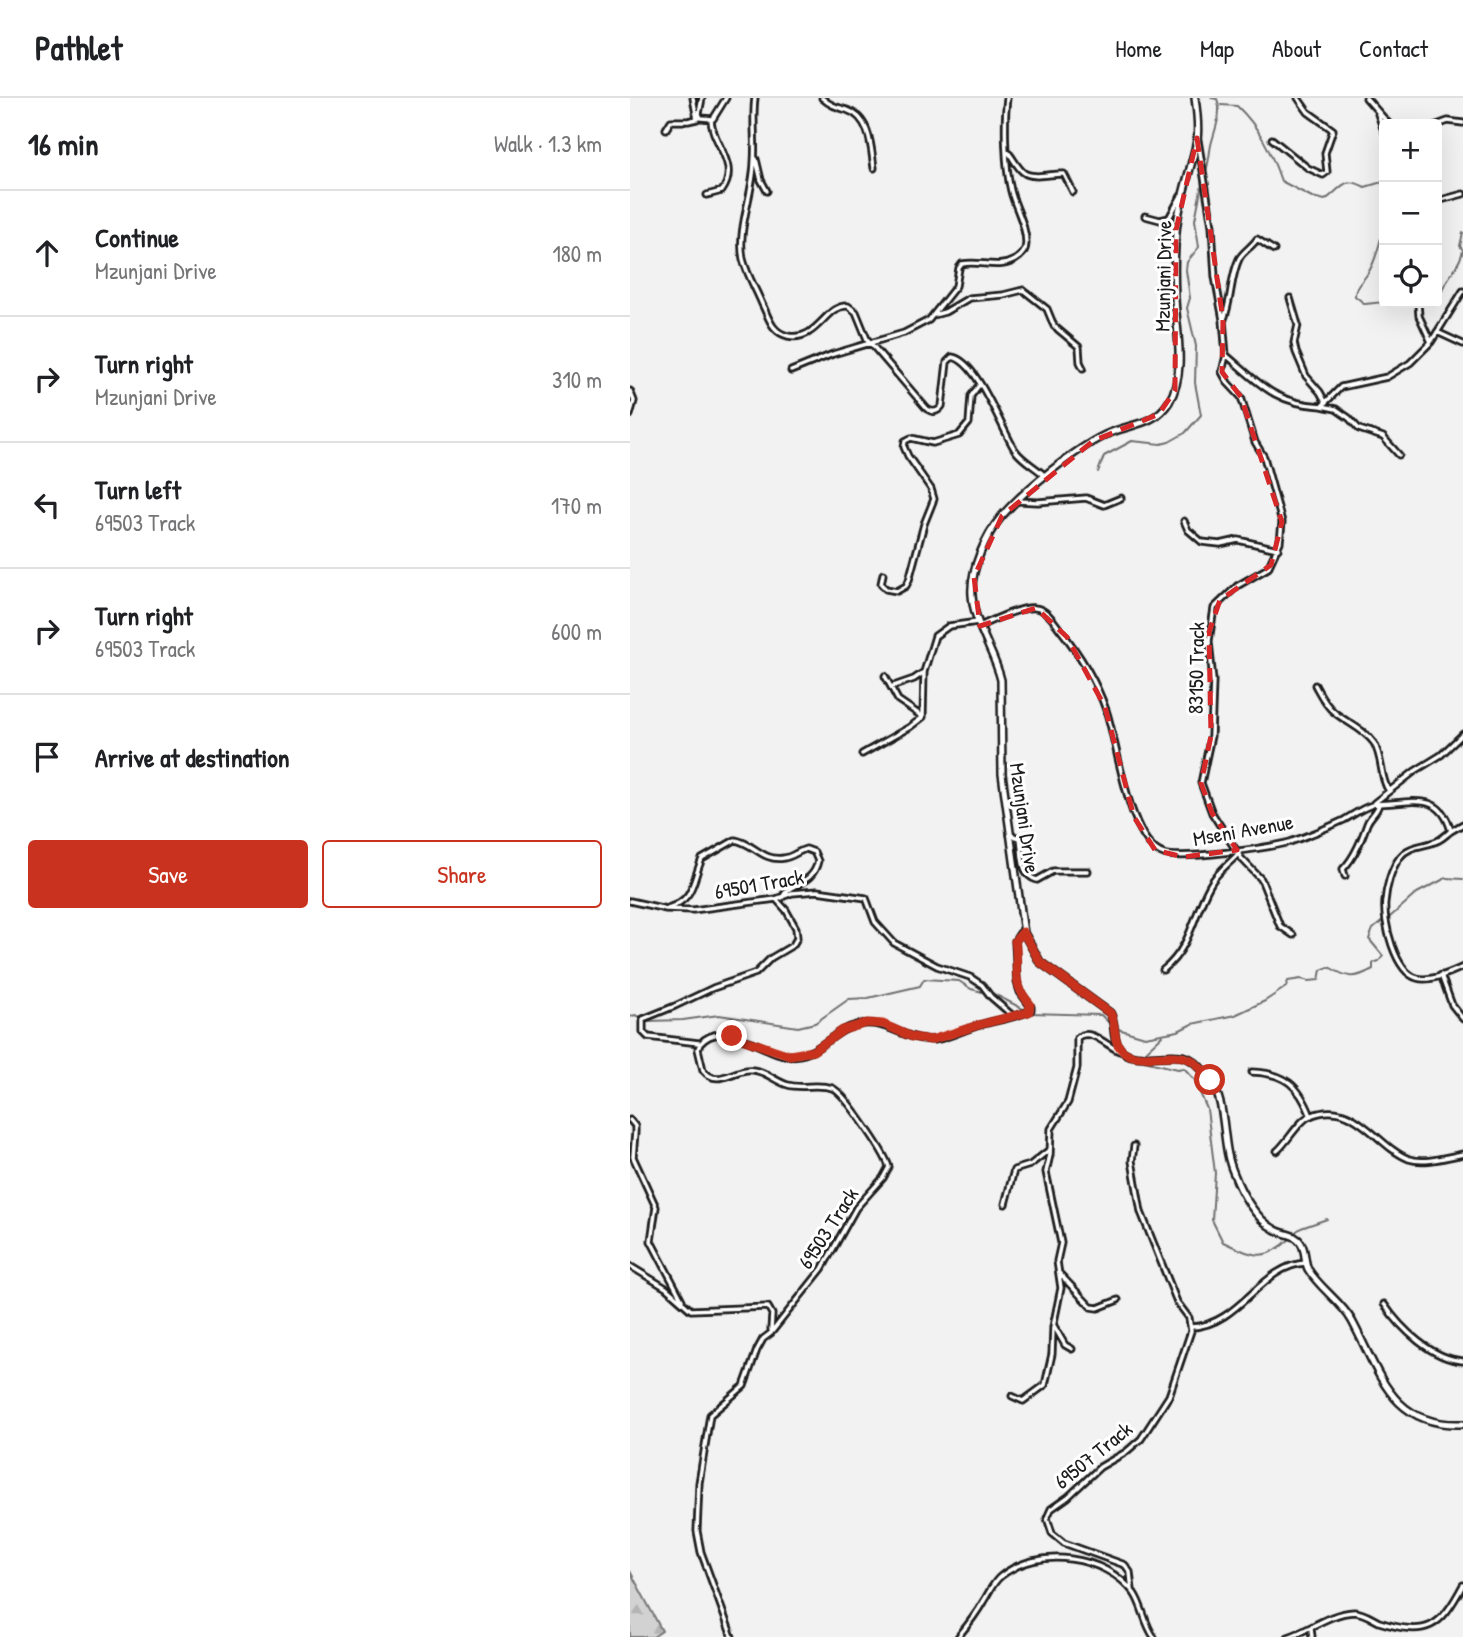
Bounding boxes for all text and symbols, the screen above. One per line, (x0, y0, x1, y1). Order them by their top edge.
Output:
text: Pathlet (35, 26, 122, 70)
text: Home (1115, 32, 1162, 64)
text: Map (1200, 32, 1234, 64)
text: About (1272, 32, 1321, 64)
text: Contact (1359, 32, 1428, 64)
map controls (1379, 119, 1442, 308)
button: + (1379, 119, 1442, 182)
text: 16 min (28, 124, 98, 164)
text: Walk · 1.3 km (494, 128, 602, 159)
button: − (1379, 182, 1442, 245)
text: Continue (95, 220, 179, 255)
street label: Mzunjani Drive (1148, 220, 1178, 332)
icon: ahead (28, 234, 66, 272)
text: 180 m (552, 238, 602, 269)
button: locate (1379, 245, 1442, 308)
text: Mzunjani Drive (95, 255, 217, 286)
text: Turn right (95, 346, 193, 381)
icon: right (28, 360, 66, 398)
text: 310 m (552, 364, 602, 395)
text: Mzunjani Drive (95, 381, 217, 412)
text: Turn left (95, 472, 181, 507)
icon: left (28, 486, 66, 524)
text: 170 m (551, 490, 602, 521)
text: 69503 Track (95, 507, 195, 538)
text: Turn right (95, 598, 193, 633)
icon: right (28, 612, 66, 650)
text: 600 m (551, 616, 602, 647)
street label: 83150 Track (1181, 621, 1211, 714)
text: 69503 Track (95, 633, 195, 664)
icon: arrive (28, 738, 66, 776)
text: Arrive at destination (95, 740, 290, 775)
street label: Mzunjani Drive (1003, 761, 1047, 875)
street label: Mseni Avenue (1191, 807, 1295, 853)
button: Save (28, 840, 308, 908)
button: Share (322, 840, 602, 908)
street label: 69501 Track (712, 862, 806, 906)
route end (716, 1020, 747, 1051)
route start (1194, 1064, 1225, 1095)
street label: 69503 Track (791, 1181, 865, 1274)
street label: 69507 Track (1048, 1414, 1138, 1495)

